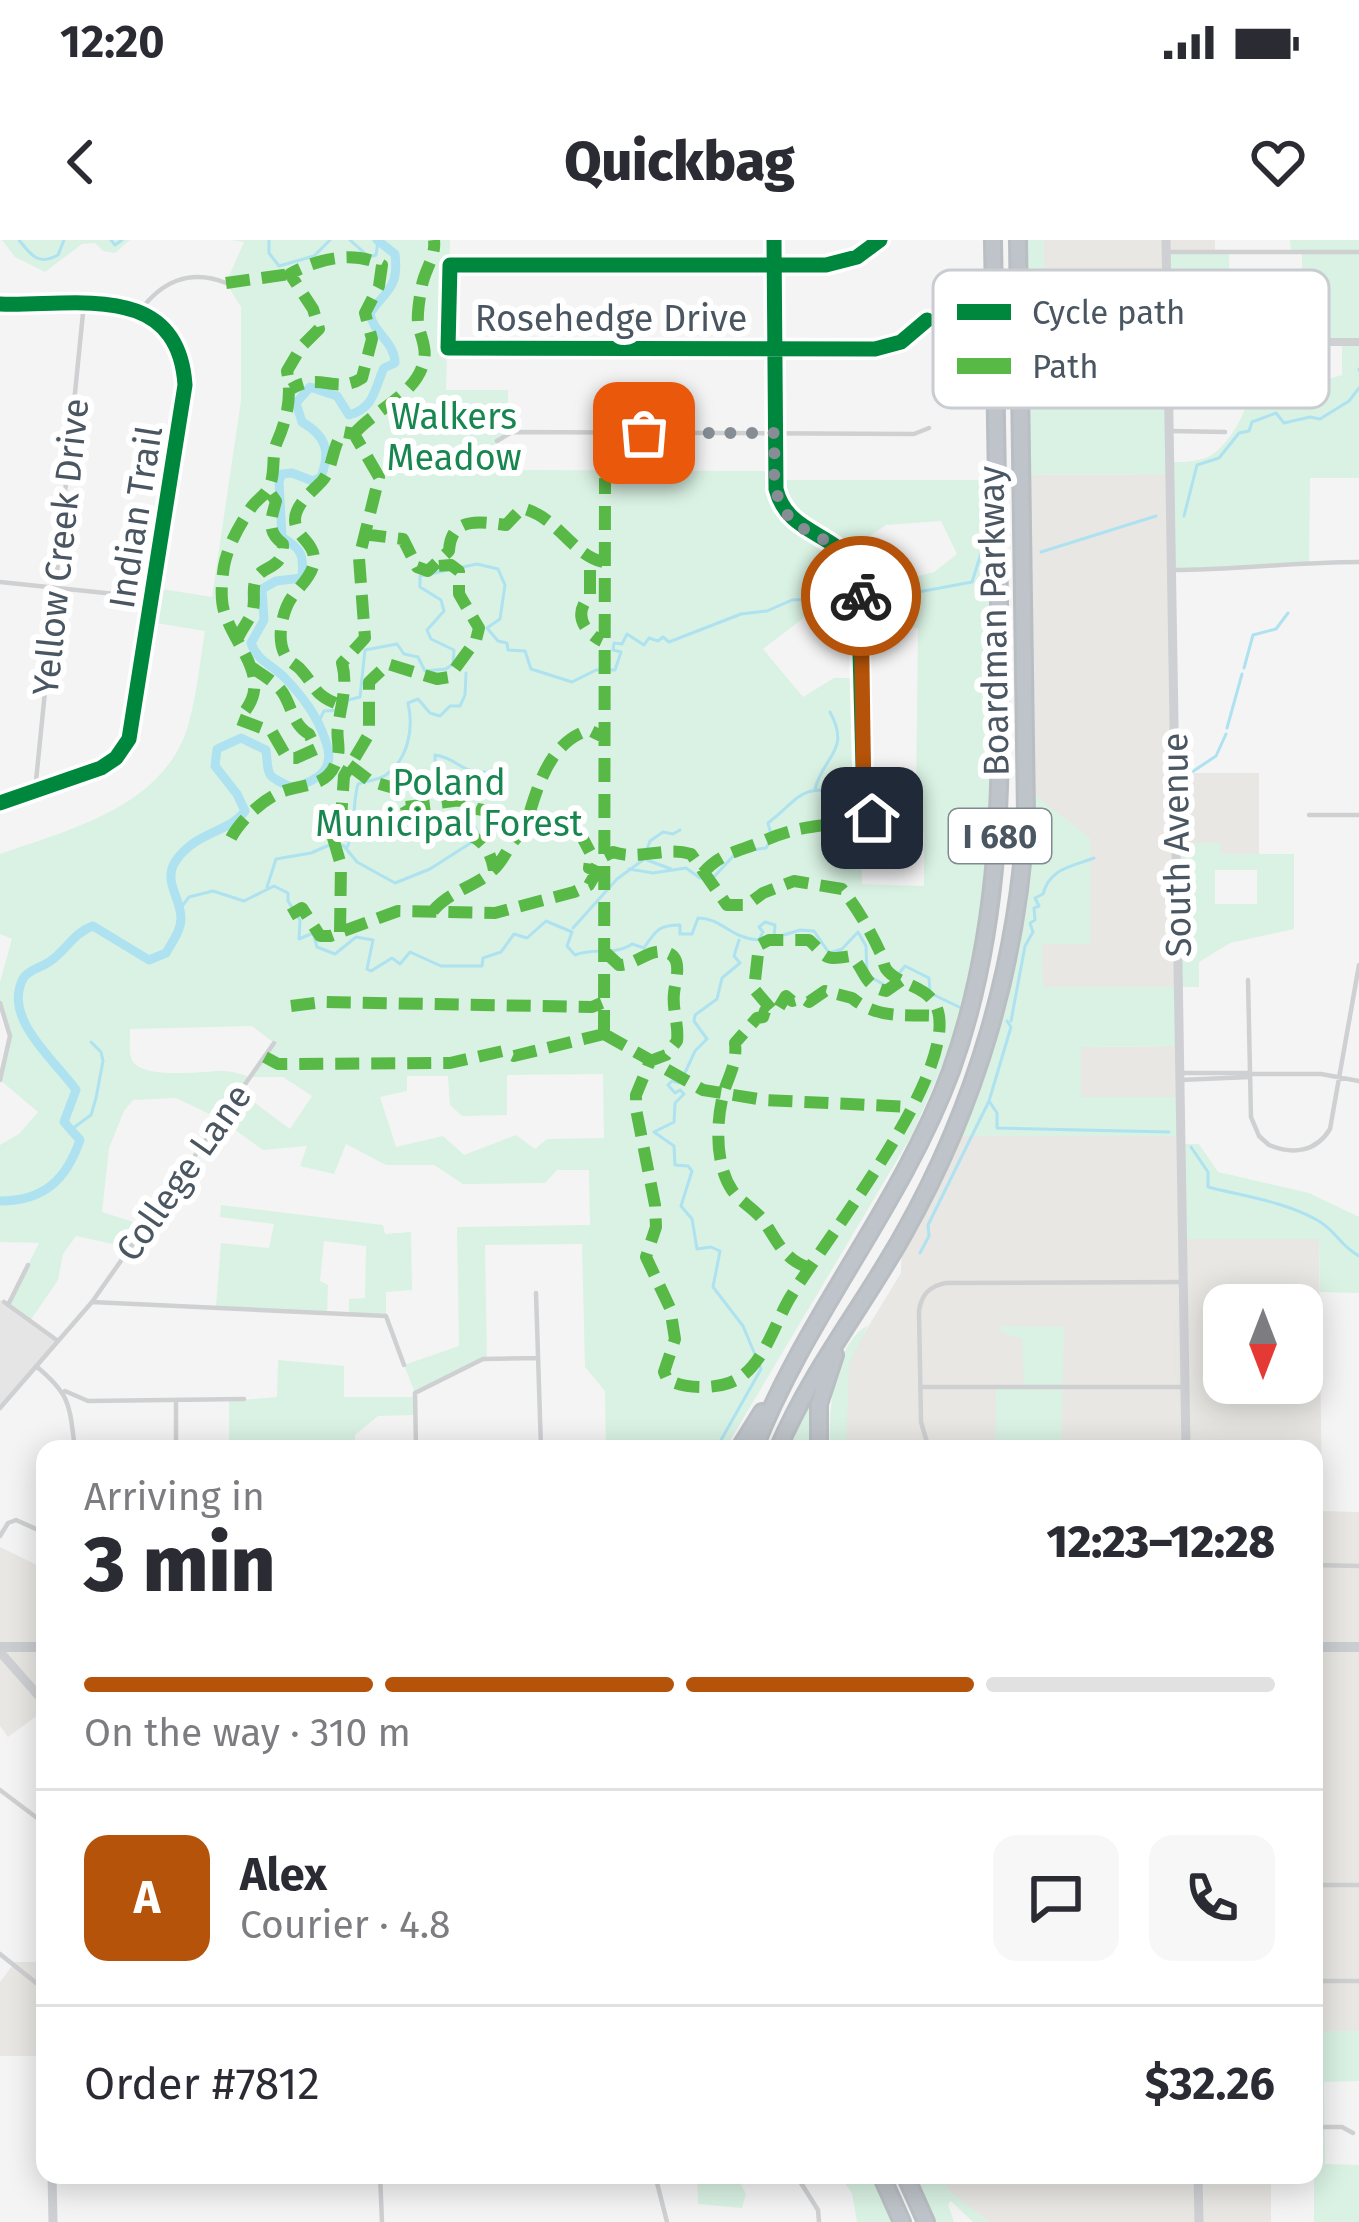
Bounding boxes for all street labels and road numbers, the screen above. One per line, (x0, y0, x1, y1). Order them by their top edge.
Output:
street label: Rosehedge Drive (475, 297, 747, 341)
street label: Yellow Creek Drive (24, 396, 98, 698)
street label: Indian Trail (100, 423, 172, 612)
street label: Boardman Parkway (969, 465, 1019, 777)
street label: South Avenue (1153, 732, 1201, 958)
road number: I 680 (949, 809, 1051, 863)
street label: College Lane (107, 1076, 261, 1270)

